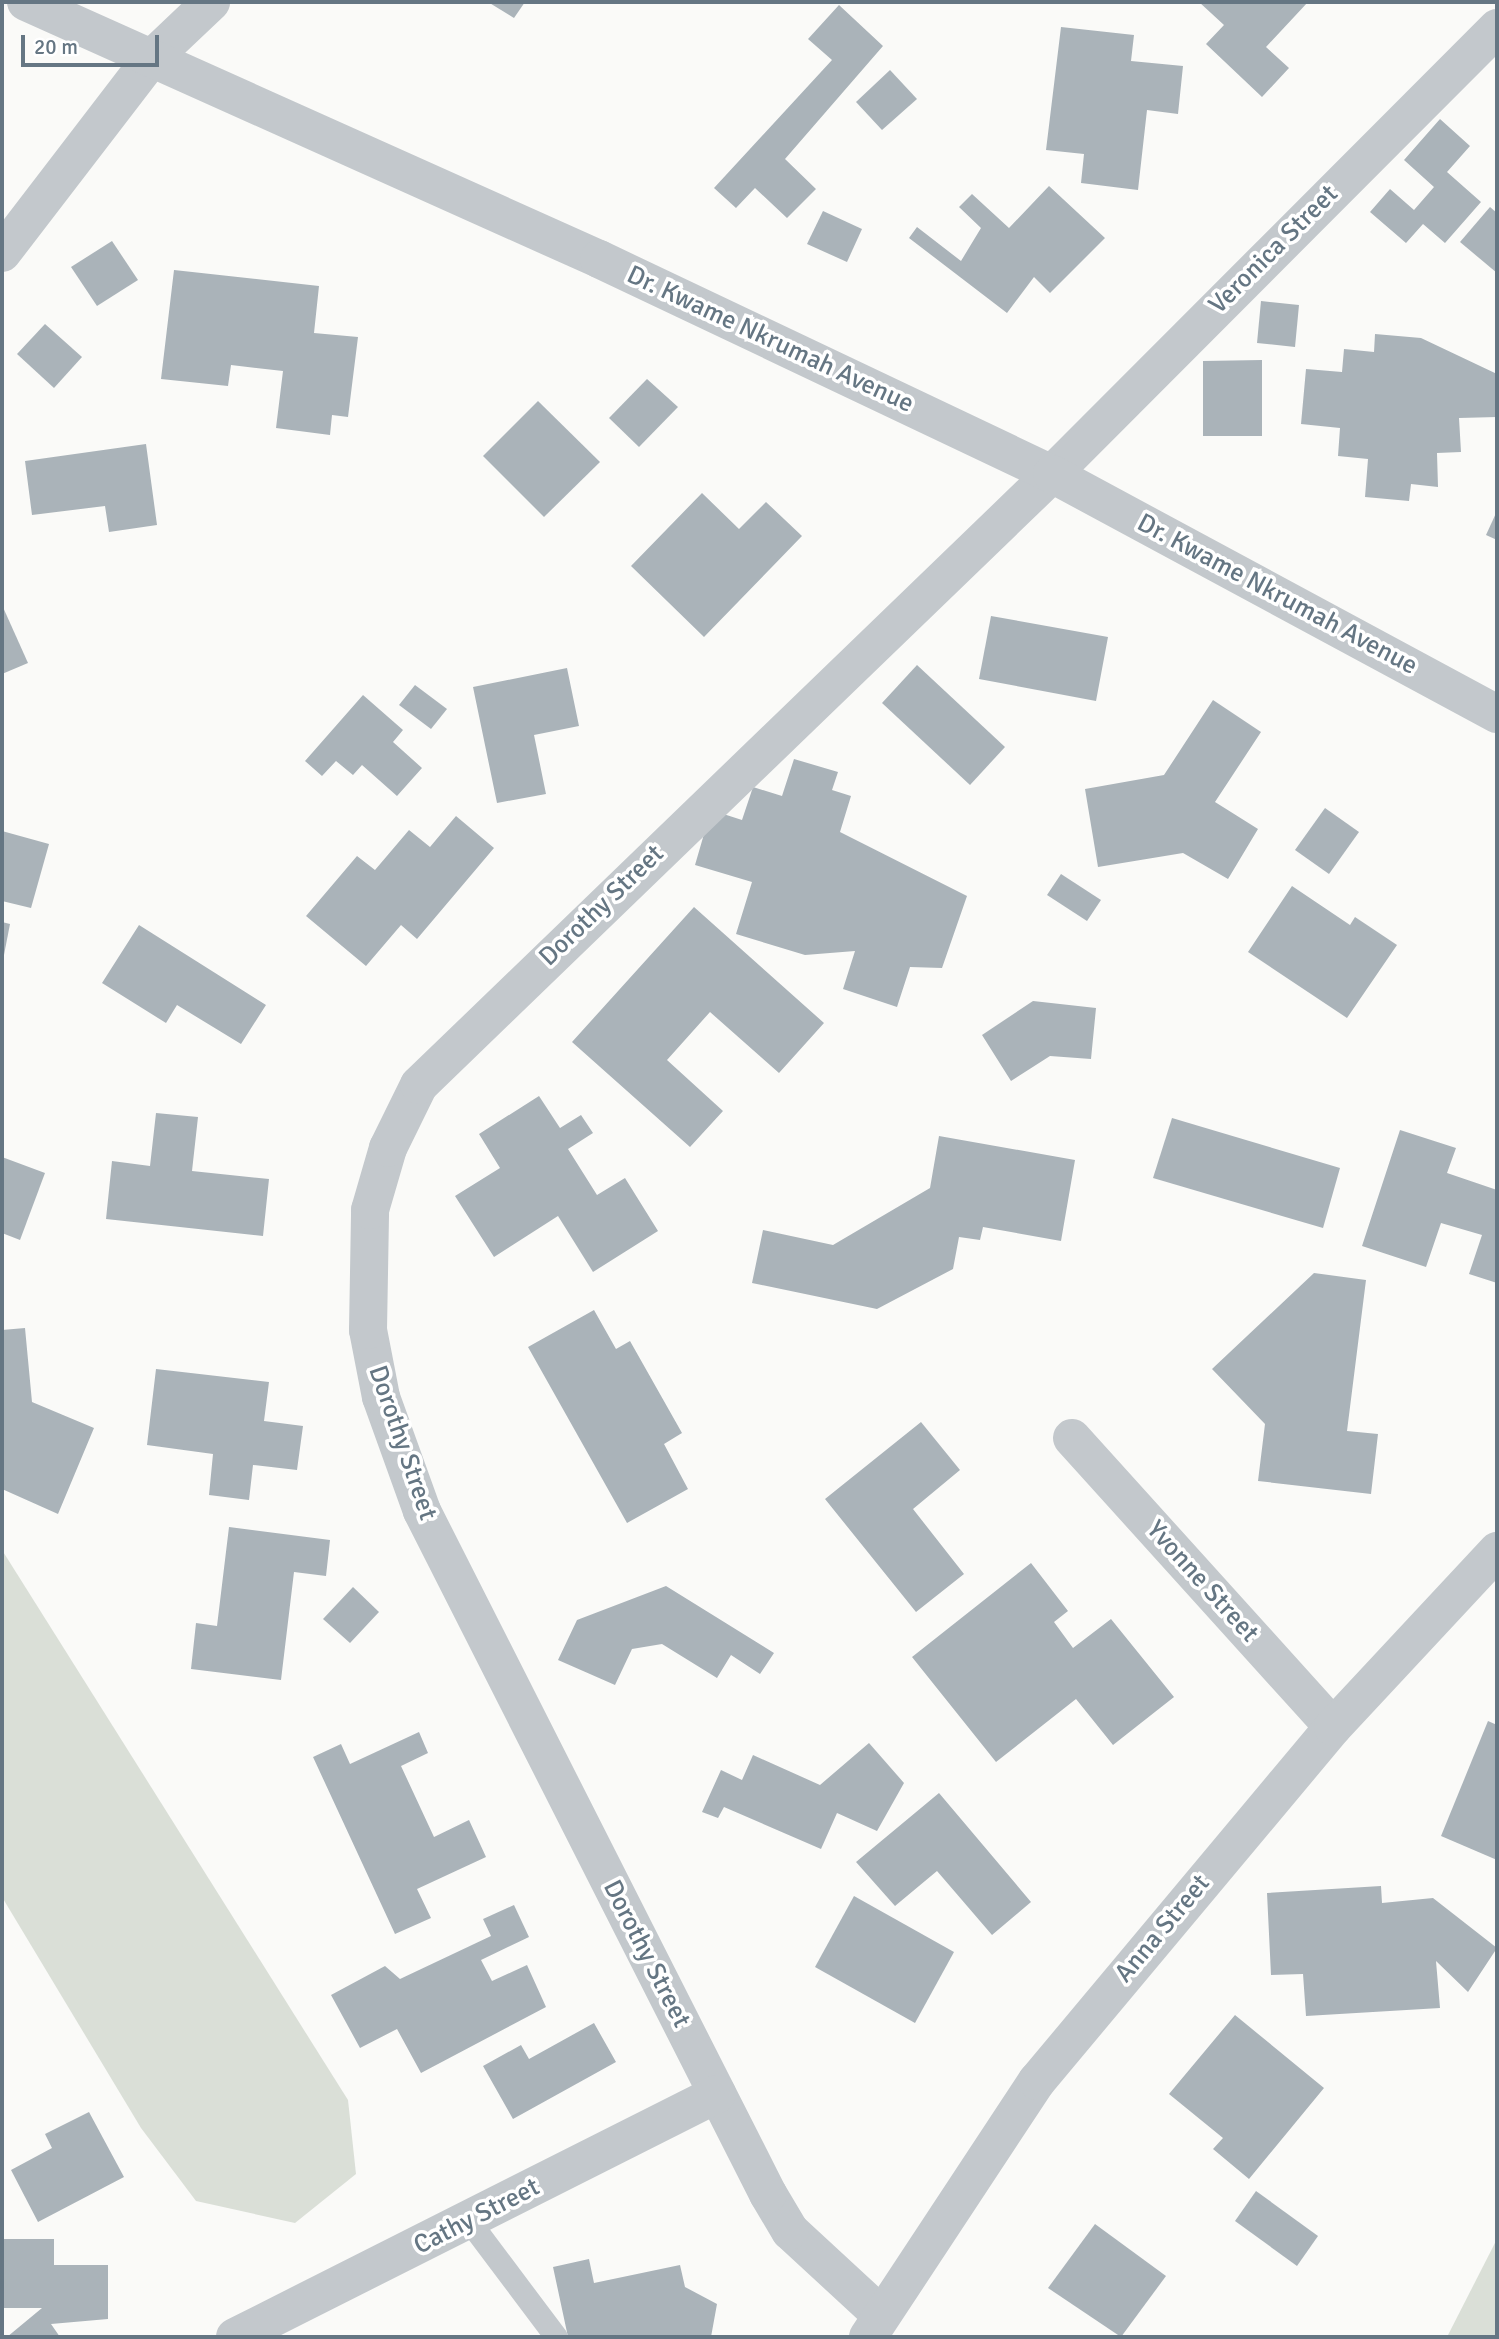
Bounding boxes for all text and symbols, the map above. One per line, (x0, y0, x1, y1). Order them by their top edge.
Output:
scale bar (24, 21, 163, 65)
text: 20 m (34, 34, 78, 60)
street label: Veronica Street (1203, 179, 1345, 321)
street label: Dr. Kwame Nkrumah Avenue (622, 260, 918, 420)
street label: Dr. Kwame Nkrumah Avenue (1132, 508, 1422, 682)
street label: Dorothy Street (533, 839, 671, 973)
street label: Dorothy Street (361, 1362, 443, 1524)
street label: Yvonne Street (1139, 1515, 1265, 1649)
street label: Anna Street (1109, 1869, 1217, 1989)
street label: Dorothy Street (596, 1875, 696, 2033)
street label: Cathy Street (409, 2172, 545, 2262)

